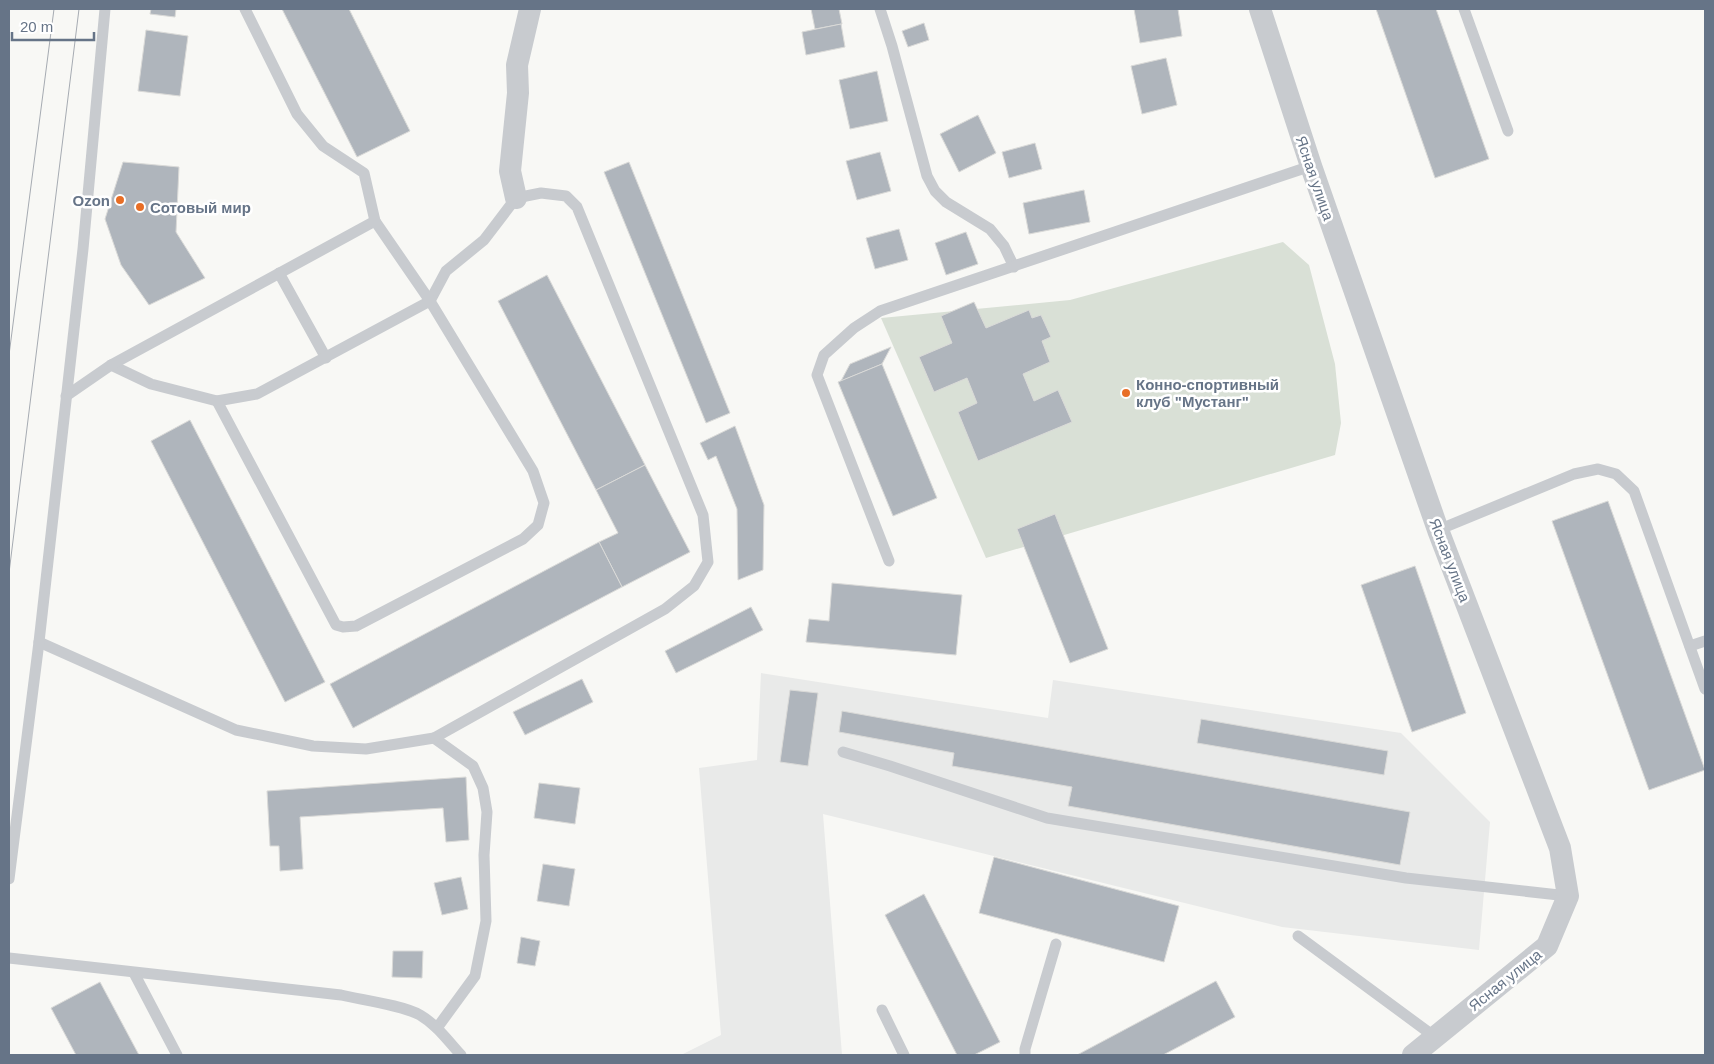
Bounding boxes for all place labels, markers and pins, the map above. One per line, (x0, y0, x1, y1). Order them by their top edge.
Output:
place label: Ozon (73, 192, 110, 209)
marker: Ozon (114, 194, 126, 206)
place label: Сотовый мир (150, 199, 251, 216)
marker: Сотовый мир (134, 201, 146, 213)
place label: Конно-спортивный клуб "Мустанг" (1136, 376, 1279, 410)
marker: Конно-спортивный клуб "Мустанг" (1120, 387, 1132, 399)

